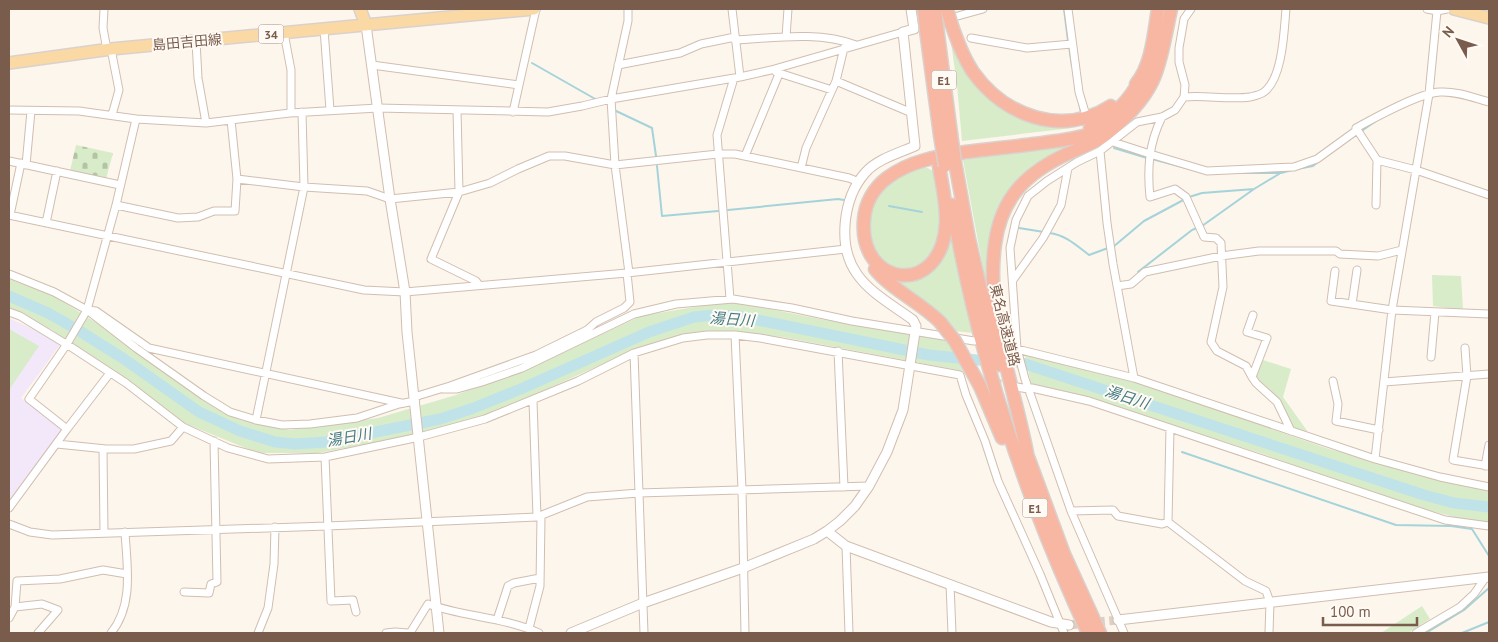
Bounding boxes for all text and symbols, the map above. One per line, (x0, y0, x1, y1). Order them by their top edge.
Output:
north arrow (1433, 15, 1483, 65)
text: N (1438, 22, 1458, 41)
road number: 34 (258, 24, 284, 44)
street label: 島田吉田線 (151, 30, 223, 54)
road number: E1 (932, 70, 956, 90)
street label: 東名高速道路 (986, 282, 1024, 368)
water label: 湯日川 (709, 308, 757, 330)
water label: 湯日川 (1103, 381, 1153, 414)
water label: 湯日川 (325, 423, 375, 450)
road number: E1 (1022, 498, 1048, 518)
scale bar (1323, 594, 1417, 626)
text: 100 m (1330, 602, 1371, 621)

